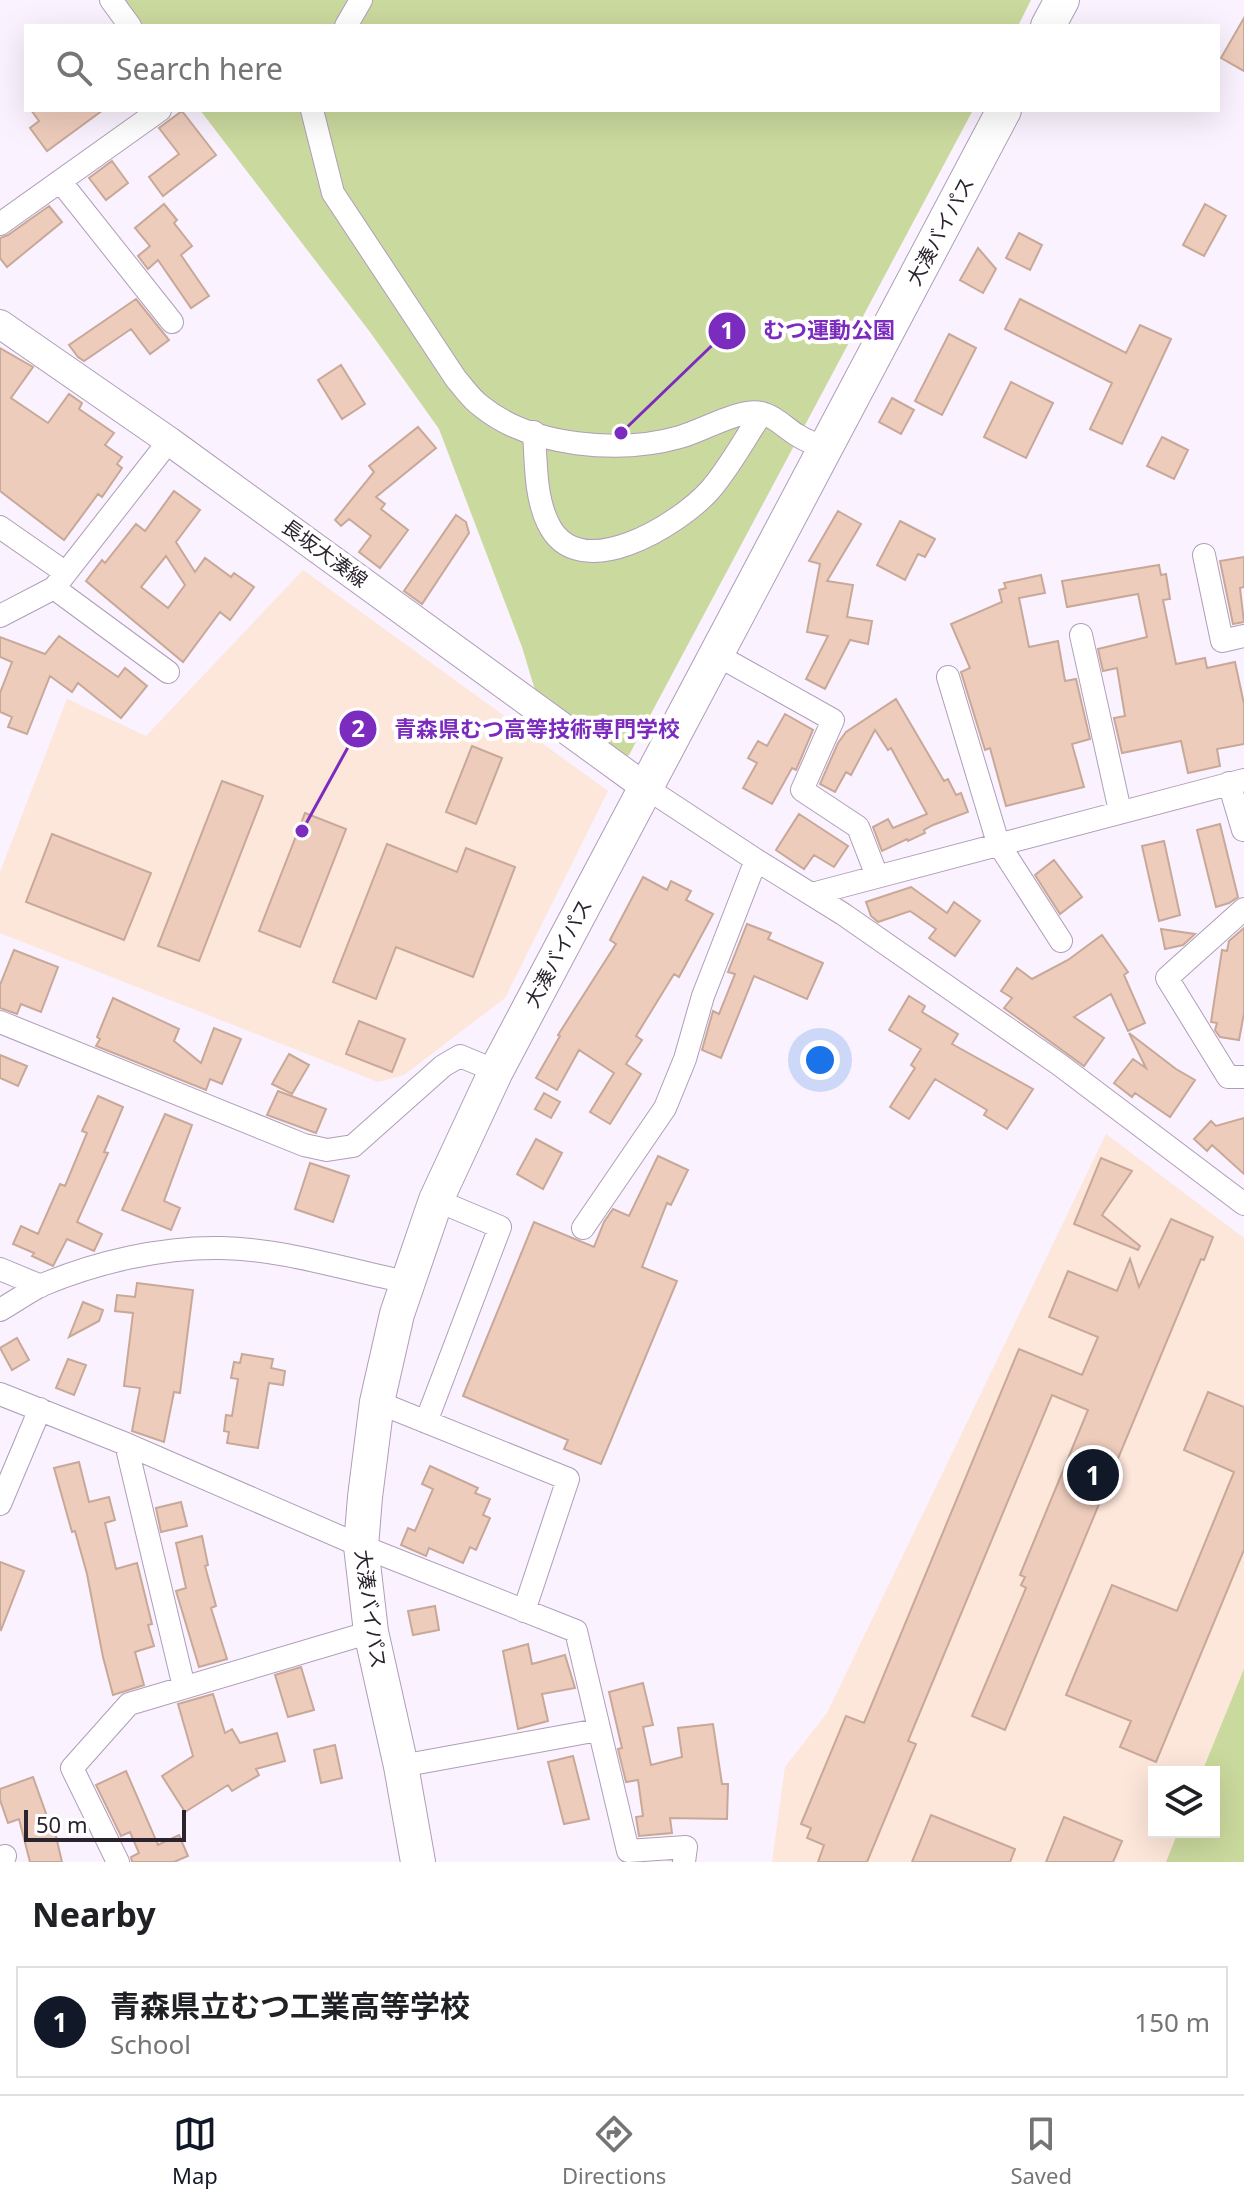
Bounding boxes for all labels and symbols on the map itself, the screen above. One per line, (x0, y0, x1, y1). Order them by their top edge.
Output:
street label: 大湊バイパス (900, 172, 980, 290)
callout: むつ運動公園 (707, 308, 911, 354)
text: 1 (720, 313, 734, 346)
text: むつ運動公園 (763, 314, 895, 344)
street label: 長坂大湊線 (277, 513, 373, 593)
callout: 青森県むつ高等技術専門学校 (338, 706, 696, 752)
text: 2 (351, 711, 365, 744)
text: 青森県むつ高等技術専門学校 (394, 713, 680, 743)
street label: 大湊バイパス (518, 894, 598, 1012)
your location (800, 1040, 840, 1080)
pin: 1 (1067, 1445, 1119, 1505)
street label: 大湊バイパス (349, 1548, 393, 1670)
scale bar (24, 1806, 186, 1842)

